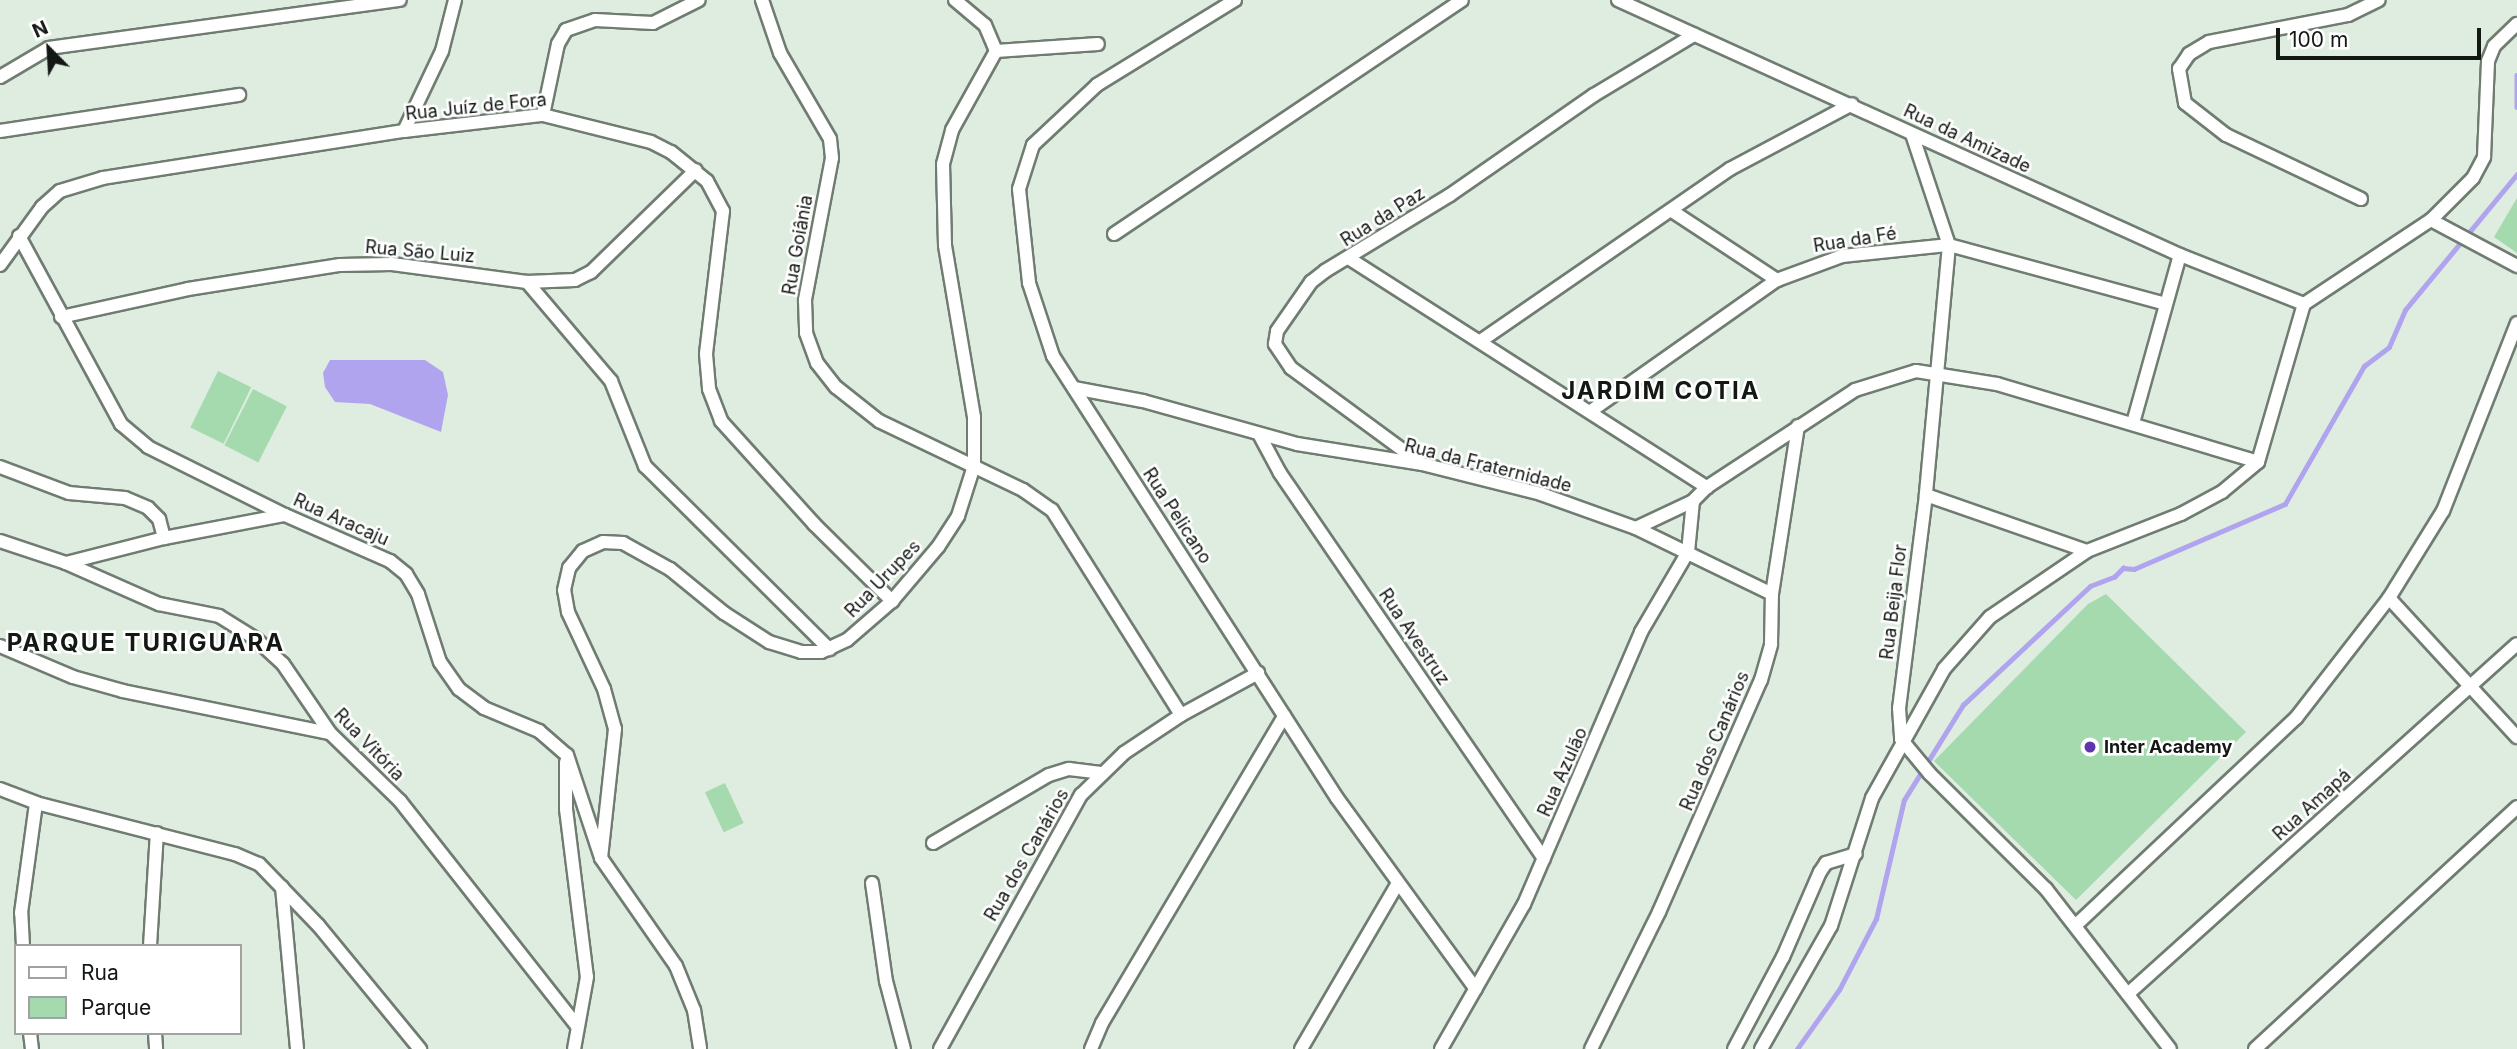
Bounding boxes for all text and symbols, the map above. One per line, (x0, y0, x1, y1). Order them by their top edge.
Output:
north arrow (14, 14, 84, 84)
scale bar (2279, 14, 2484, 58)
text: N (29, 16, 52, 43)
text: 100 m (2289, 27, 2348, 52)
street label: Rua Juíz de Fora (404, 89, 548, 125)
street label: Rua da Amizade (1900, 100, 2034, 178)
street label: Rua da Paz (1337, 183, 1429, 251)
street label: Rua Goiânia (779, 193, 817, 297)
street label: Rua da Fé (1812, 223, 1898, 257)
street label: Rua São Luiz (364, 236, 476, 268)
district label: JARDIM COTIA (1563, 377, 1759, 405)
street label: Rua da Fraternidade (1402, 435, 1574, 497)
street label: Rua Pelicano (1138, 464, 1216, 568)
street label: Rua Aracaju (290, 489, 392, 551)
street label: Rua Urupes (841, 536, 925, 622)
street label: Rua Beija Flor (1876, 543, 1912, 661)
street label: Rua Avestruz (1374, 585, 1454, 689)
district label: PARQUE TURIGUARA (9, 629, 283, 657)
street label: Rua dos Canários (1676, 668, 1754, 814)
street label: Rua Vitória (329, 704, 409, 786)
street label: Rua Azulão (1534, 724, 1592, 820)
place label: Inter Academy (2104, 736, 2232, 758)
marker: Inter Academy (2082, 739, 2098, 755)
street label: Rua Amapá (2269, 765, 2355, 845)
street label: Rua dos Canários (980, 785, 1074, 925)
legend (14, 944, 242, 1035)
text: Rua (81, 960, 119, 985)
text: Parque (81, 995, 151, 1020)

